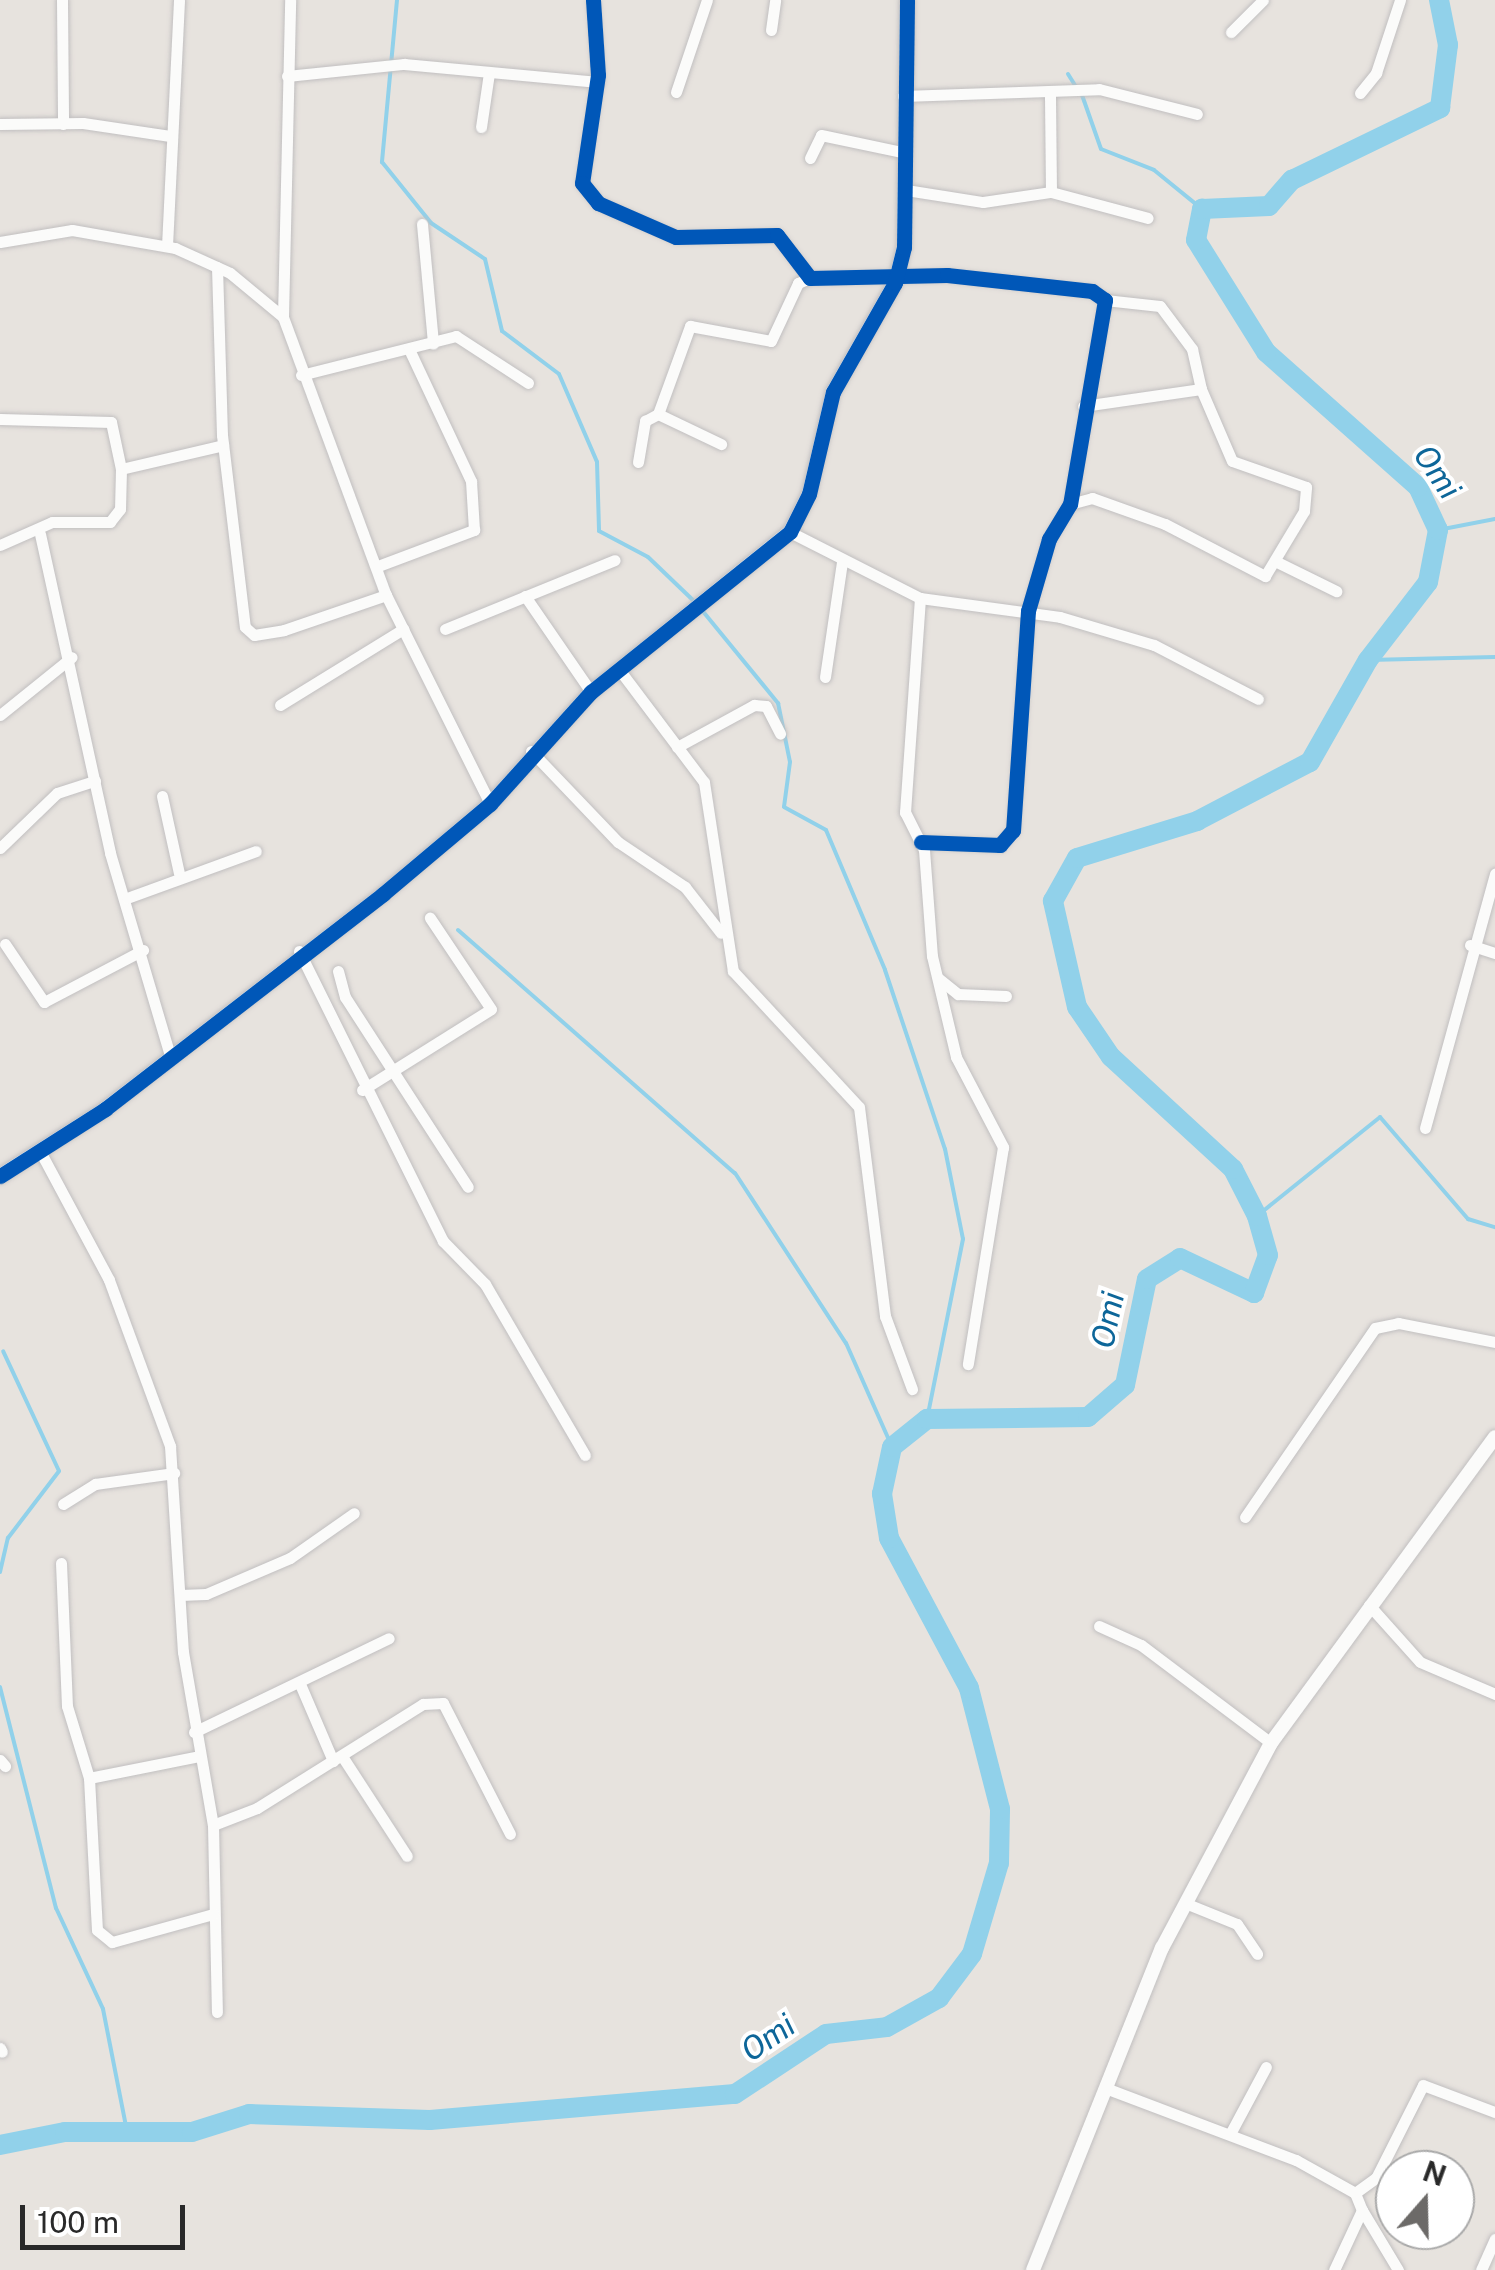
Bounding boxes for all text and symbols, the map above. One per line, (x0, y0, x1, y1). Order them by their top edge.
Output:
water label: Omi (1405, 438, 1469, 506)
water label: Omi (1083, 1288, 1133, 1352)
water label: Omi (734, 2006, 802, 2070)
north arrow (1375, 2150, 1475, 2250)
text: N (1419, 2154, 1451, 2192)
scale bar (25, 2185, 190, 2247)
text: 100 m (37, 2204, 119, 2240)

